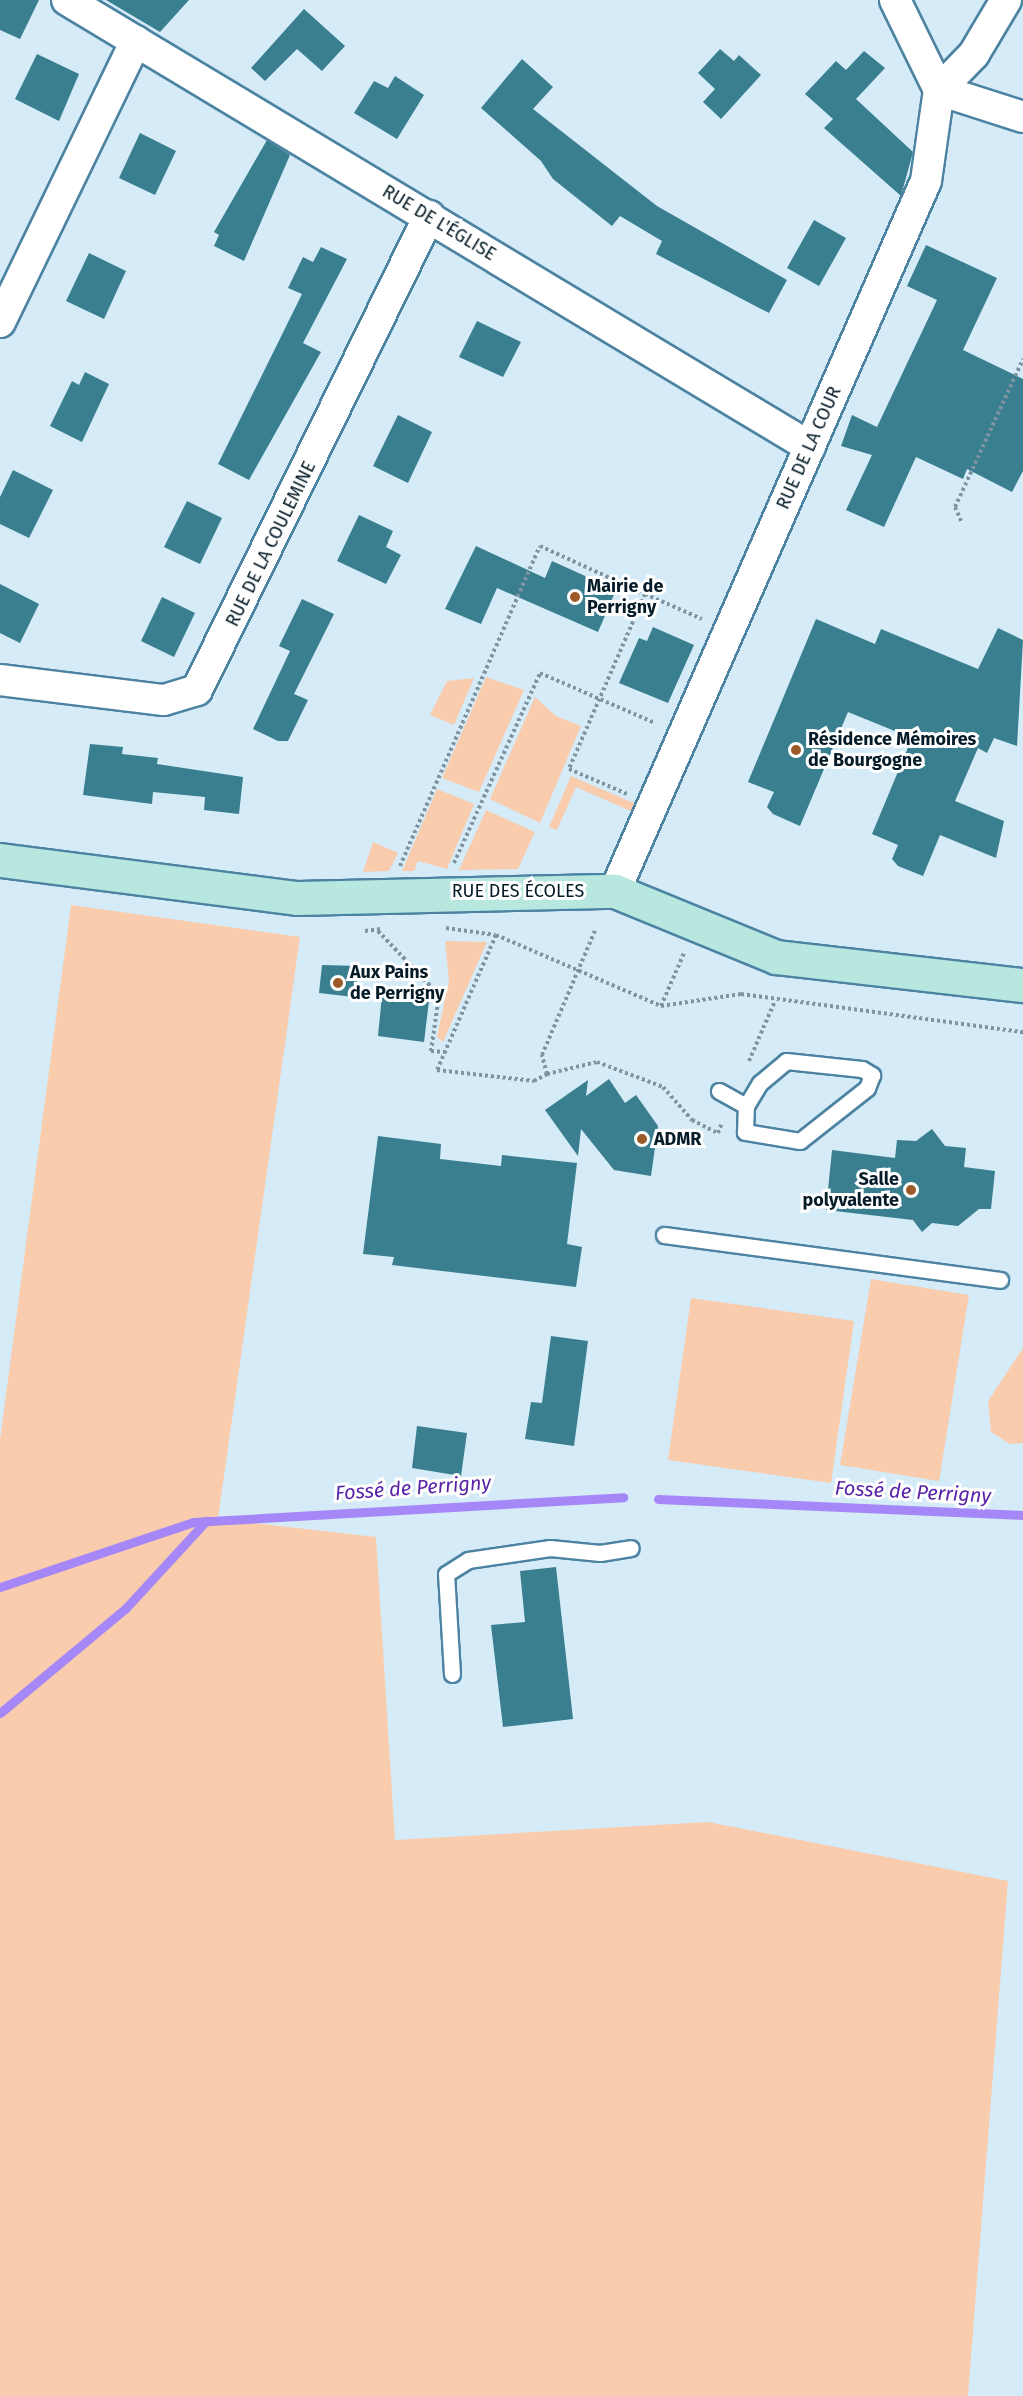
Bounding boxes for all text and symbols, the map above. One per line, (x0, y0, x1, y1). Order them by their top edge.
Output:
street label: RUE DE L'ÉGLISE (378, 181, 500, 265)
street label: RUE DE LA COUR (772, 383, 846, 513)
street label: RUE DE LA COULEMINE (222, 458, 320, 630)
place label: Mairie de Perrigny (587, 576, 663, 618)
marker: Mairie de Perrigny (568, 590, 582, 604)
place label: Résidence Mémoires de Bourgogne (808, 729, 976, 771)
marker: Résidence Mémoires de Bourgogne (789, 743, 803, 757)
street label: RUE DES ÉCOLES (452, 880, 584, 902)
place label: Aux Pains de Perrigny (350, 962, 444, 1004)
marker: Aux Pains de Perrigny (331, 976, 345, 990)
place label: ADMR (654, 1128, 701, 1150)
marker: ADMR (635, 1132, 649, 1146)
place label: Salle polyvalente (803, 1169, 899, 1212)
marker: Salle polyvalente (904, 1183, 918, 1197)
water label: Fossé de Perrigny (334, 1471, 492, 1505)
water label: Fossé de Perrigny (834, 1476, 992, 1508)

